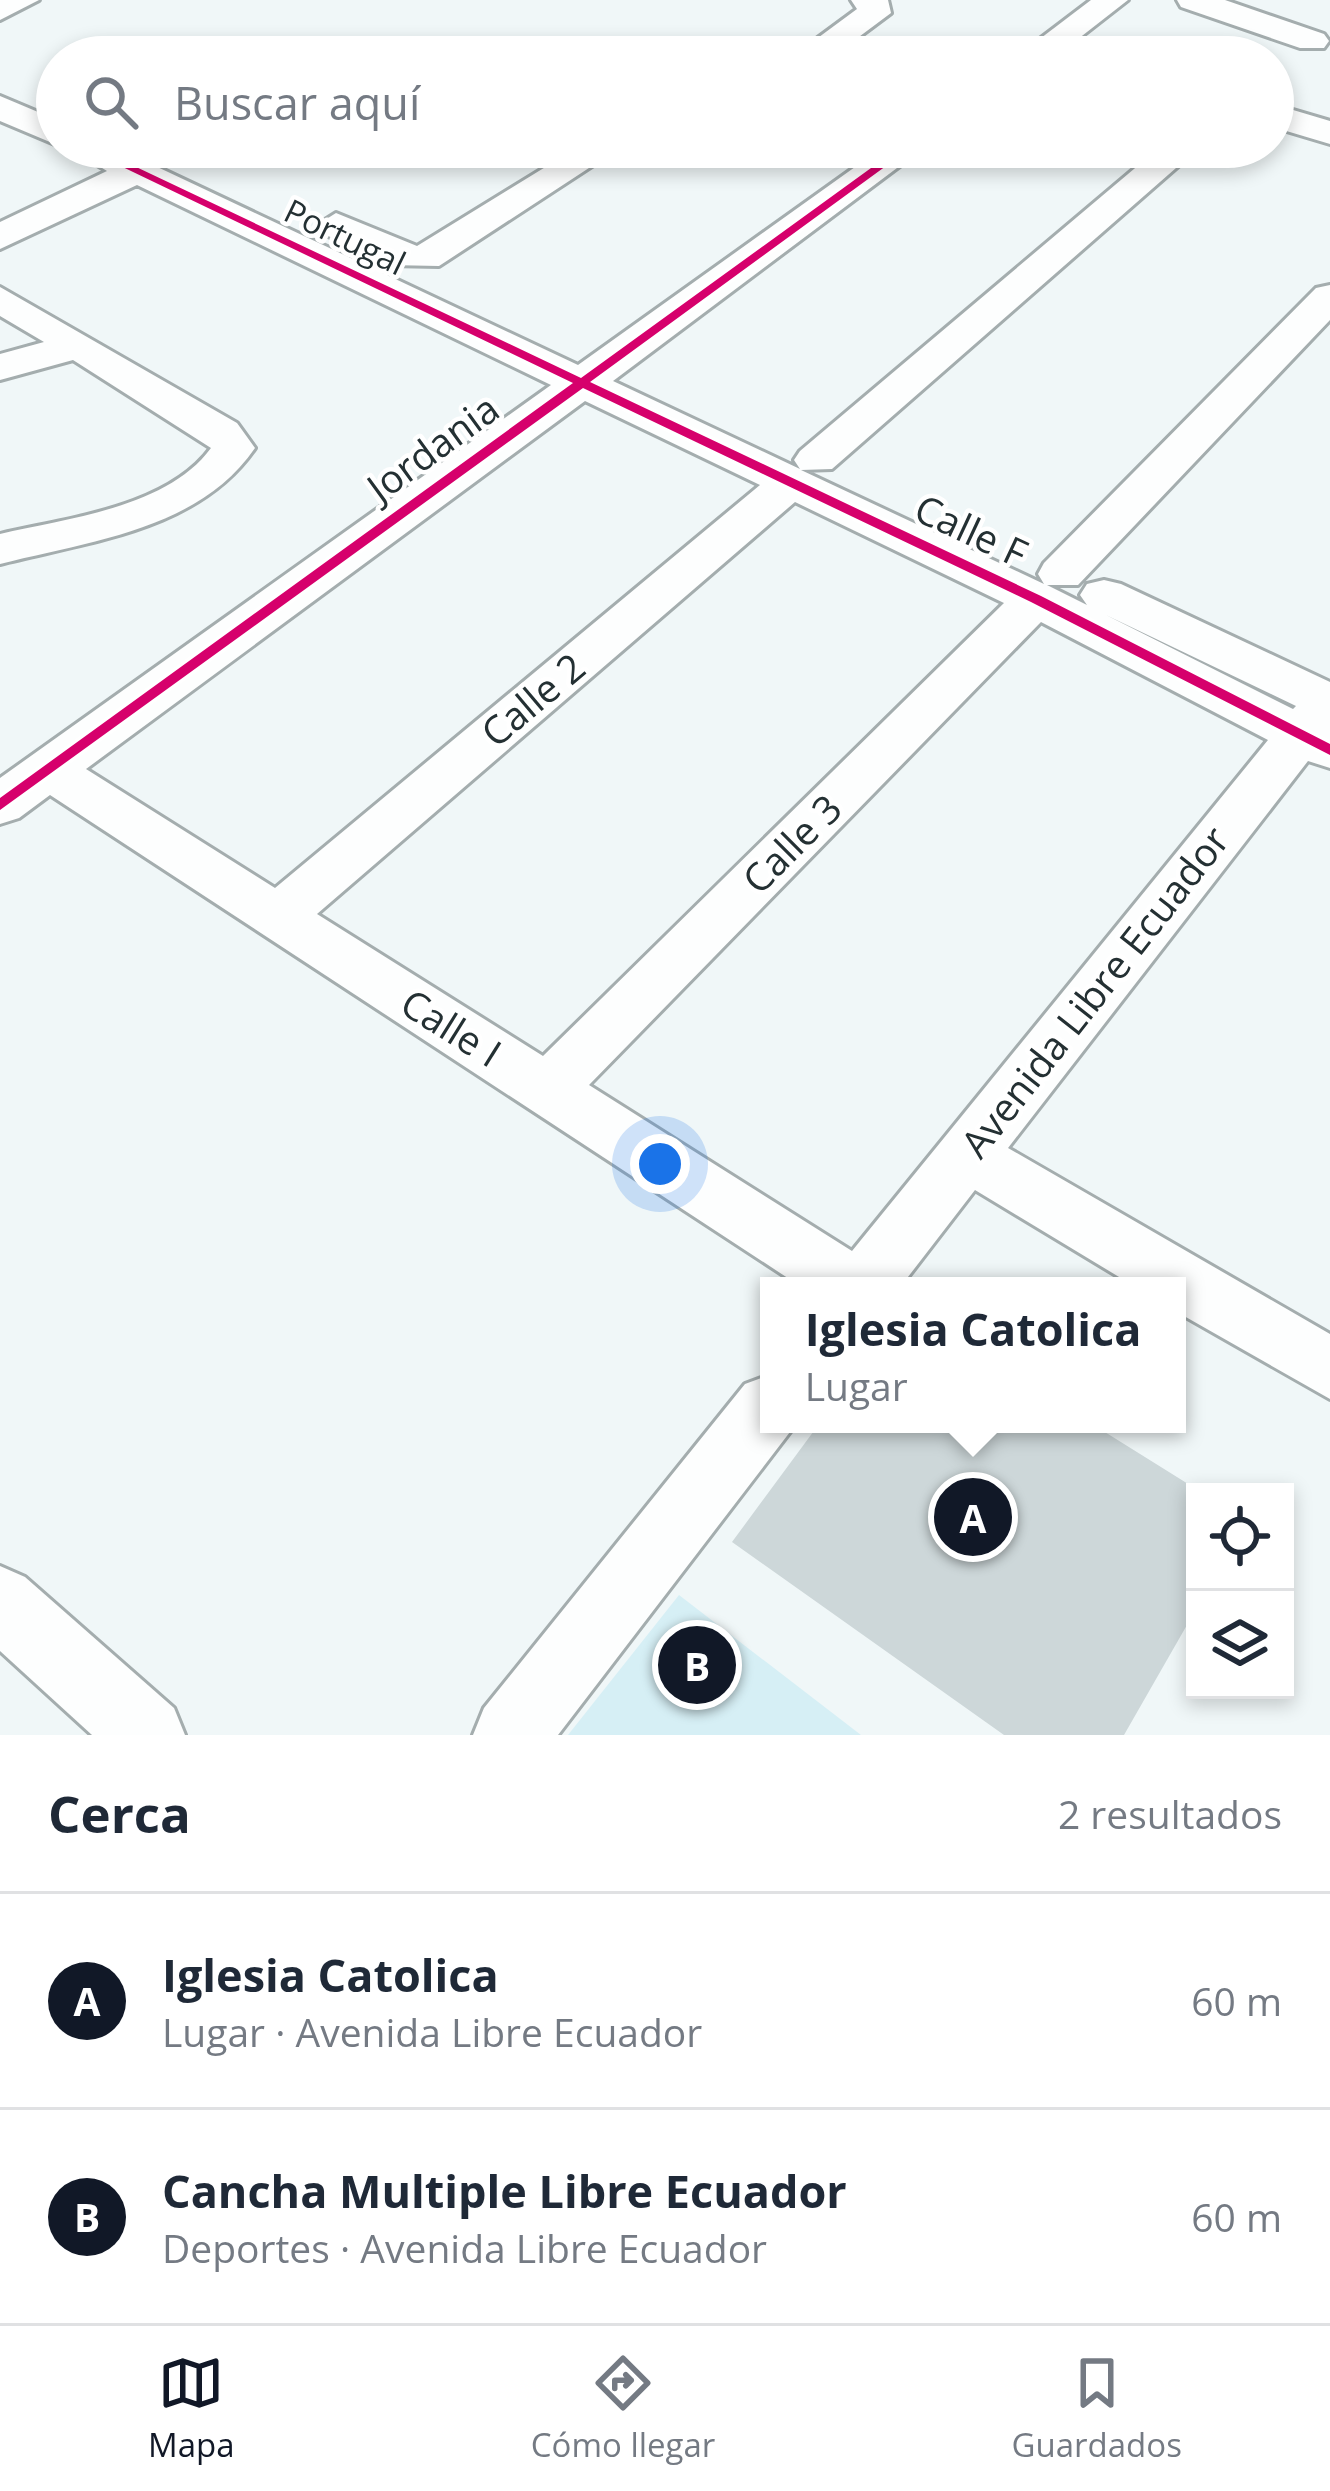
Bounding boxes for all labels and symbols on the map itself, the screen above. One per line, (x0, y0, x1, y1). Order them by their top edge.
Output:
street label: Portugal (277, 188, 413, 285)
street label: Jordania (352, 381, 509, 515)
street label: Calle F (907, 481, 1036, 579)
street label: Calle 2 (469, 640, 595, 758)
street label: Calle 3 (730, 782, 852, 904)
street label: Avenida Libre Ecuador (948, 814, 1240, 1168)
street label: Calle I (392, 975, 512, 1078)
your location (630, 1134, 690, 1194)
pin: A (934, 1472, 1012, 1562)
pin: B (658, 1620, 736, 1710)

